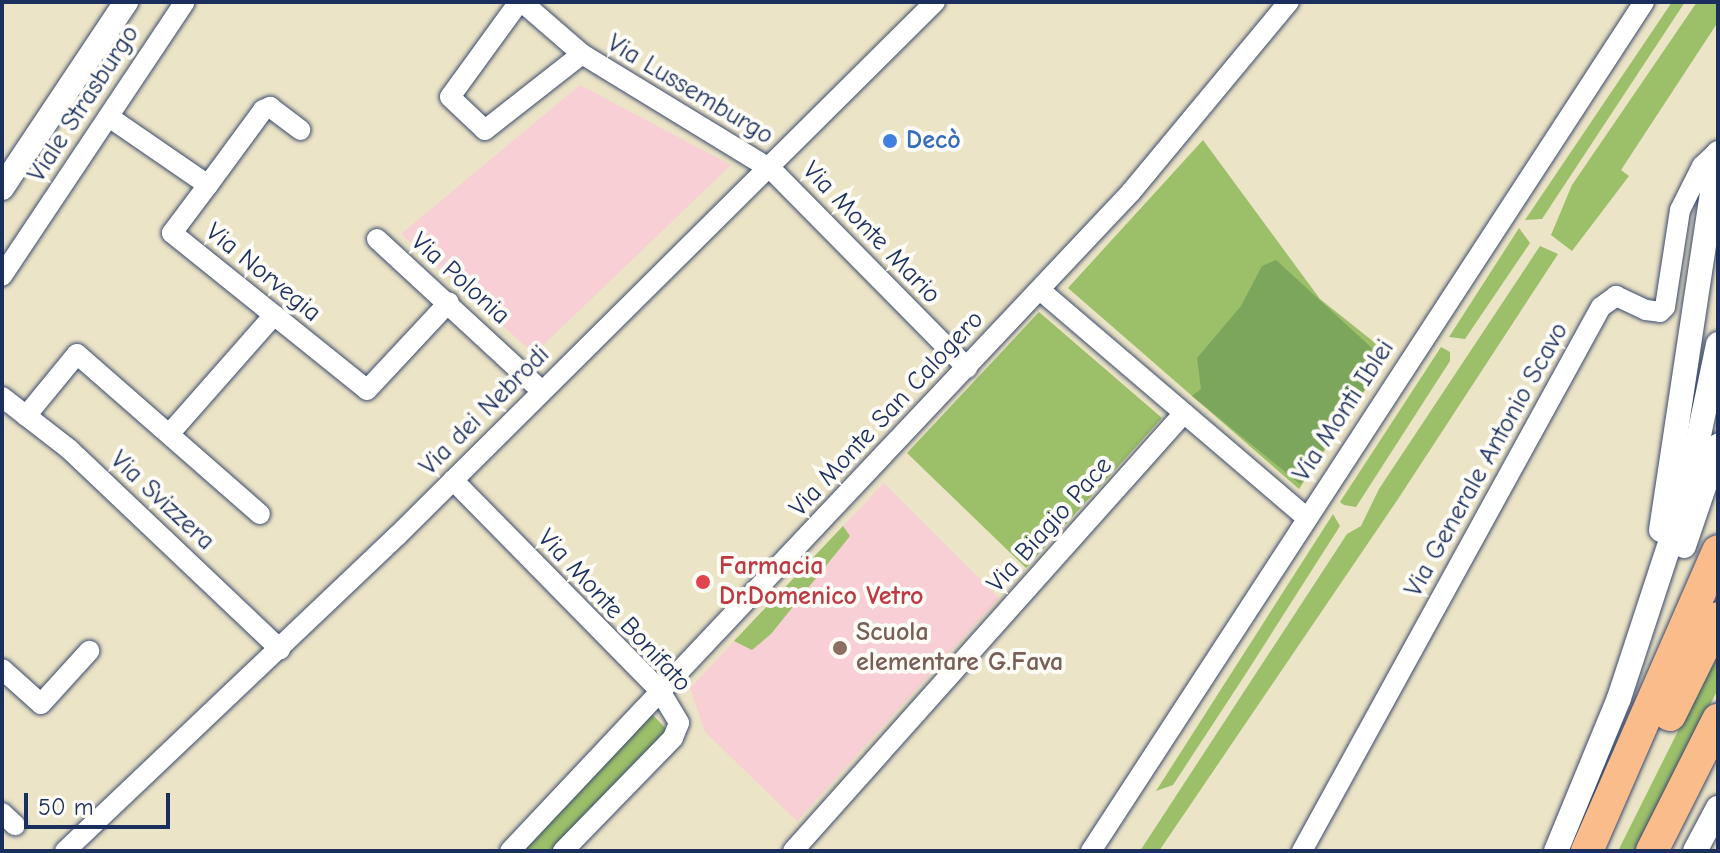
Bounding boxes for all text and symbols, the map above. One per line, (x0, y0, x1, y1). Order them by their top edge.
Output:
street label: Viale Strasburgo (22, 20, 146, 188)
street label: Via Lussemburgo (601, 28, 779, 152)
place label: Decò (906, 125, 961, 157)
marker: Decò (881, 132, 899, 150)
street label: Via Monte Mario (795, 155, 947, 311)
street label: Via Norvegia (199, 217, 327, 329)
street label: Via Polonia (404, 226, 516, 332)
street label: Via Monte San Calogero (783, 305, 991, 523)
street label: Via Generale Antonio Scavo (1399, 317, 1575, 603)
street label: Via Monti Iblei (1287, 334, 1401, 488)
street label: Via dei Nebrodi (414, 340, 556, 482)
street label: Via Svizzera (103, 445, 221, 557)
street label: Via Biagio Pace (981, 451, 1119, 599)
street label: Via Monte Bonifato (531, 523, 697, 699)
place label: Farmacia Dr.Domenico Vetro (719, 551, 924, 612)
marker: Farmacia Dr.Domenico Vetro (694, 573, 712, 591)
place label: Scuola elementare G.Fava (856, 617, 1063, 678)
marker: Scuola elementare G.Fava (831, 639, 849, 657)
scale bar (28, 777, 174, 827)
text: 50 m (38, 793, 94, 821)

